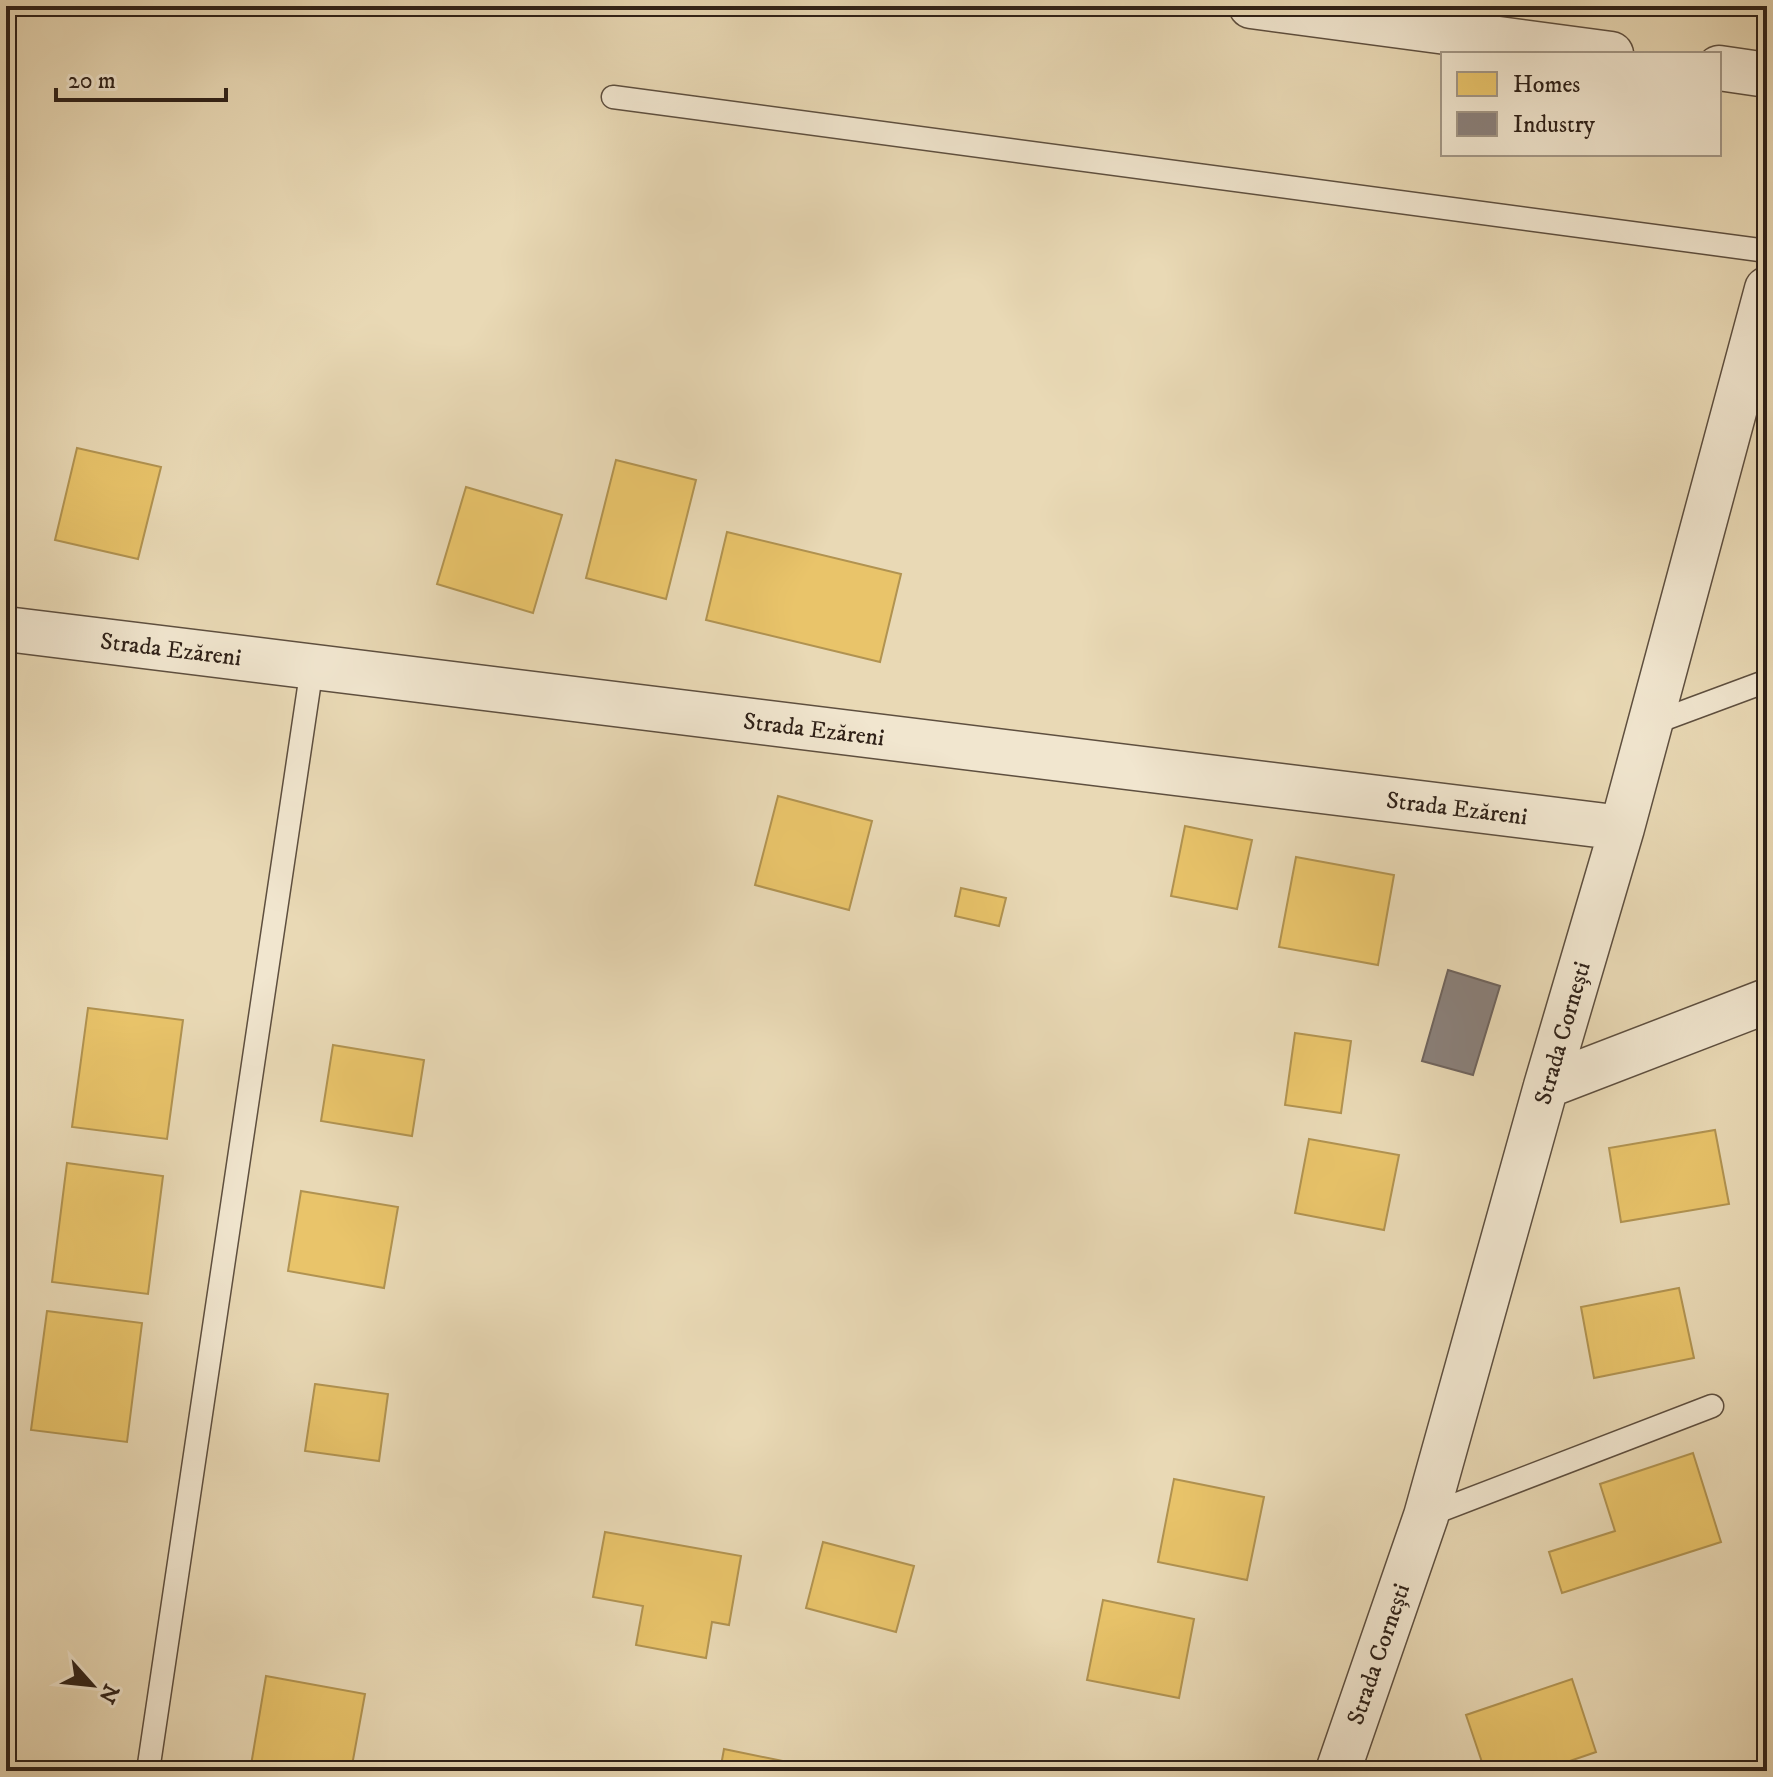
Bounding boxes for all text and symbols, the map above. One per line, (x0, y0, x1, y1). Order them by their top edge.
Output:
scale bar (56, 52, 226, 102)
legend (1441, 52, 1721, 156)
text: 20 m (68, 66, 116, 96)
text: Homes (1513, 70, 1580, 100)
text: Industry (1513, 110, 1596, 140)
street label: Strada Ezăreni (99, 626, 243, 674)
street label: Strada Ezăreni (742, 706, 886, 754)
street label: Strada Ezăreni (1385, 785, 1529, 833)
street label: Strada Cornești (1528, 958, 1598, 1108)
street label: Strada Cornești (1341, 1580, 1417, 1729)
north arrow (52, 1645, 132, 1725)
text: N (92, 1679, 125, 1708)

